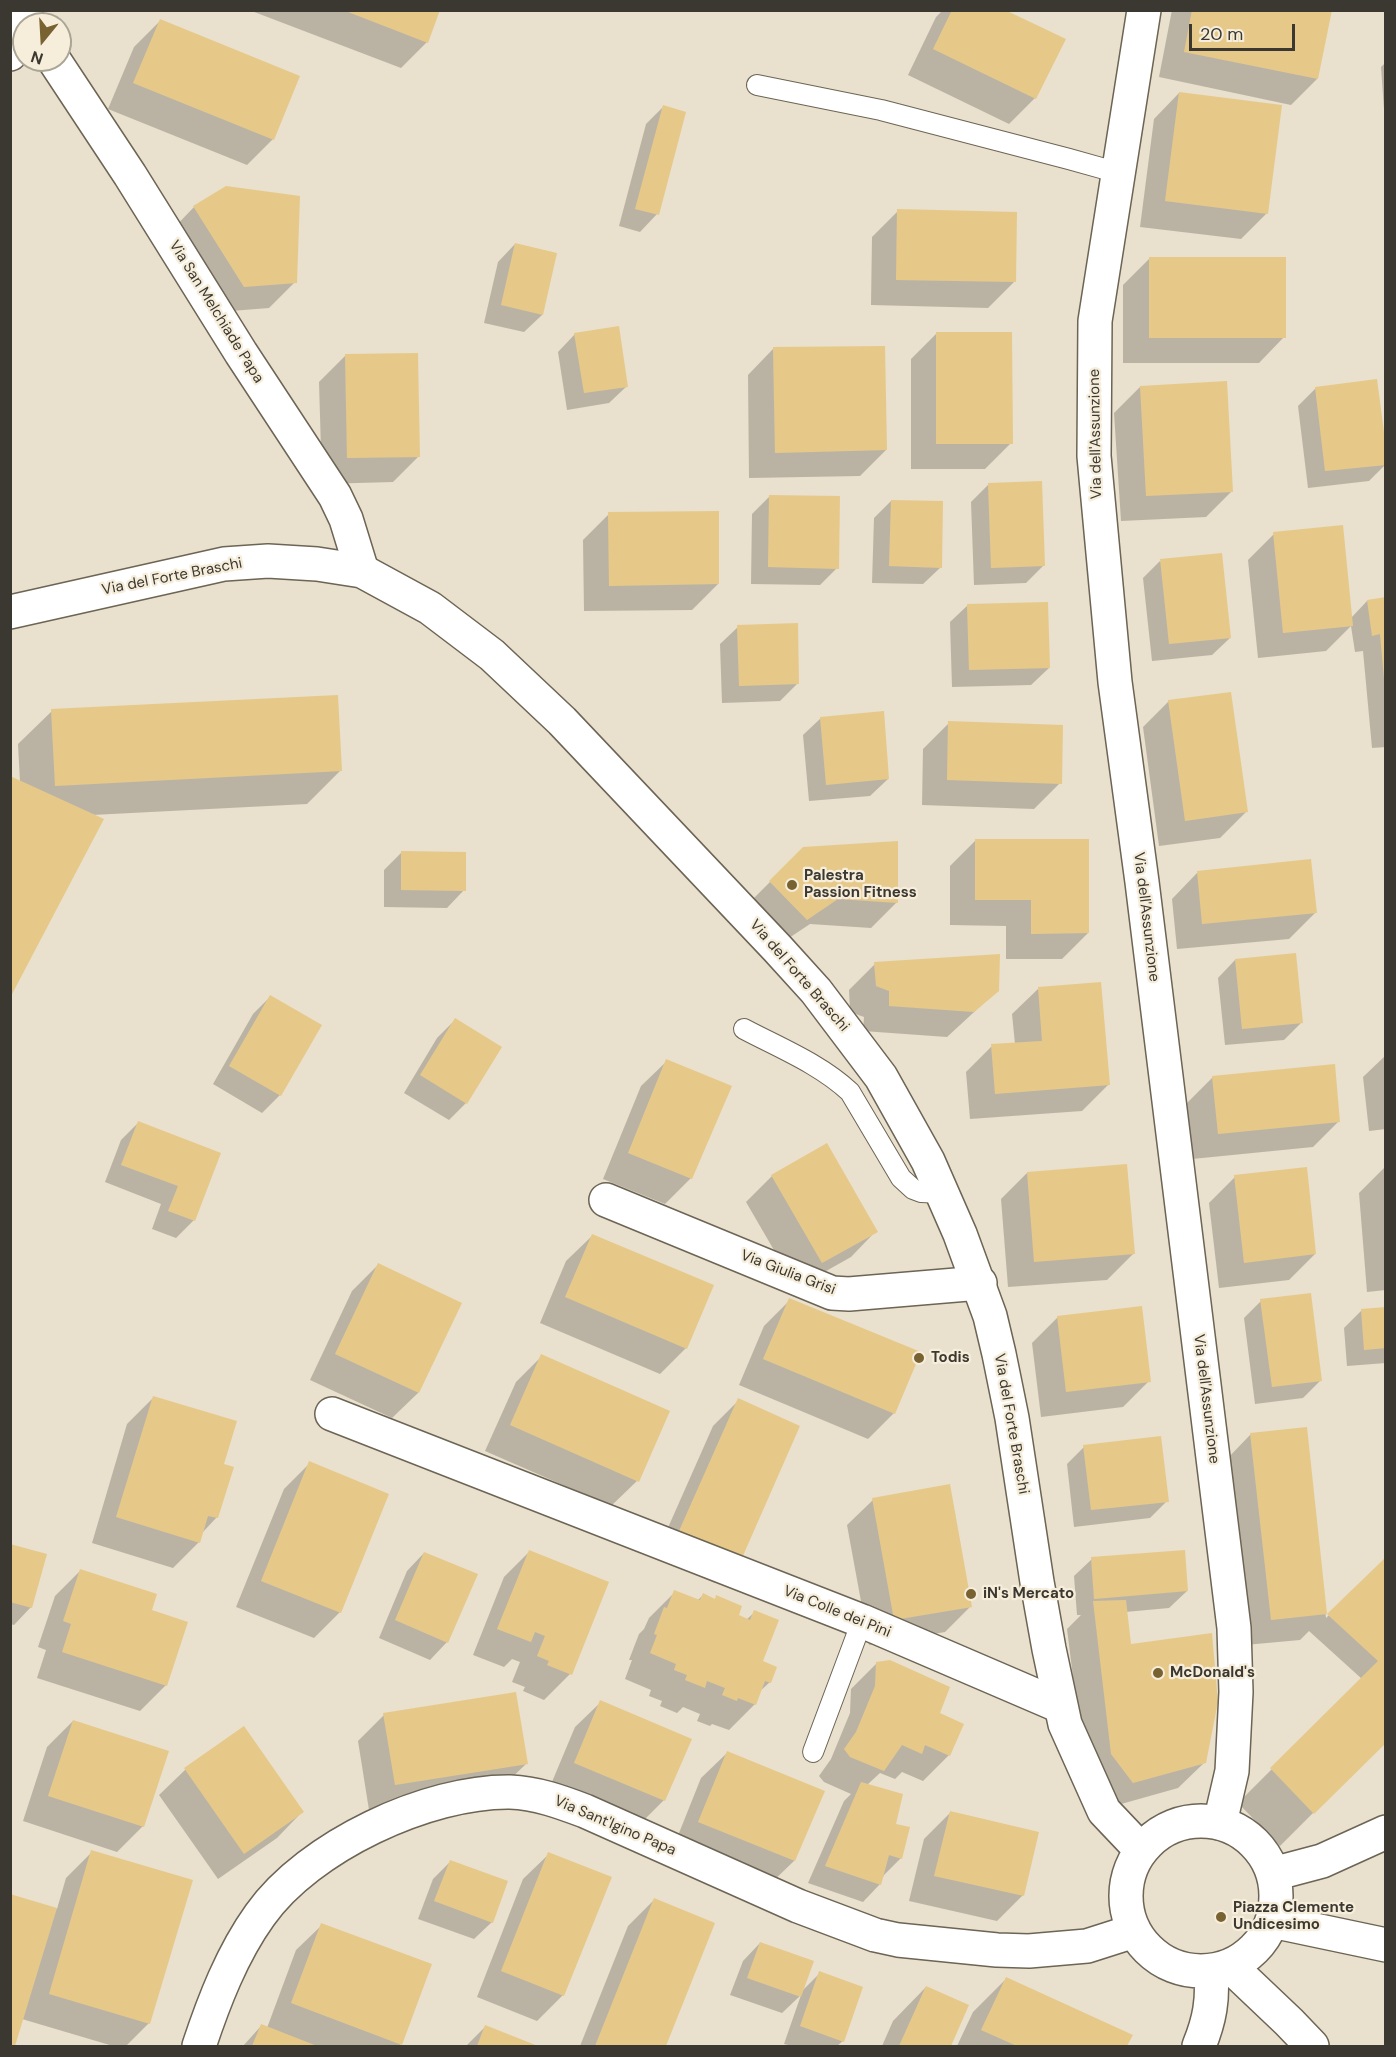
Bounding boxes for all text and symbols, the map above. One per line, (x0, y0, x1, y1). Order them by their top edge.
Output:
north arrow (12, 12, 72, 72)
scale bar (1192, 12, 1298, 50)
text: 20 m (1200, 22, 1243, 46)
text: N (28, 46, 46, 69)
street label: Via San Melchiade Papa (165, 237, 267, 387)
street label: Via dell'Assunzione (1086, 369, 1106, 499)
street label: Via del Forte Braschi (100, 555, 244, 599)
street label: Via dell'Assunzione (1129, 851, 1163, 983)
place label: Palestra Passion Fitness (804, 867, 917, 902)
marker: Palestra Passion Fitness (785, 878, 799, 892)
street label: Via del Forte Braschi (745, 916, 853, 1036)
street label: Via Giulia Grisi (738, 1247, 838, 1299)
street label: Via dell'Assunzione (1189, 1333, 1223, 1465)
place label: Todis (931, 1349, 970, 1367)
marker: Todis (912, 1351, 926, 1365)
street label: Via del Forte Braschi (990, 1352, 1032, 1496)
street label: Via Colle dei Pini (780, 1582, 894, 1642)
place label: iN's Mercato (983, 1585, 1074, 1603)
marker: iN's Mercato (964, 1587, 978, 1601)
place label: McDonald's (1170, 1664, 1255, 1682)
marker: McDonald's (1151, 1666, 1165, 1680)
street label: Via Sant'Igino Papa (551, 1792, 679, 1860)
place label: Piazza Clemente Undicesimo (1233, 1899, 1354, 1934)
marker: Piazza Clemente Undicesimo (1214, 1910, 1228, 1924)

